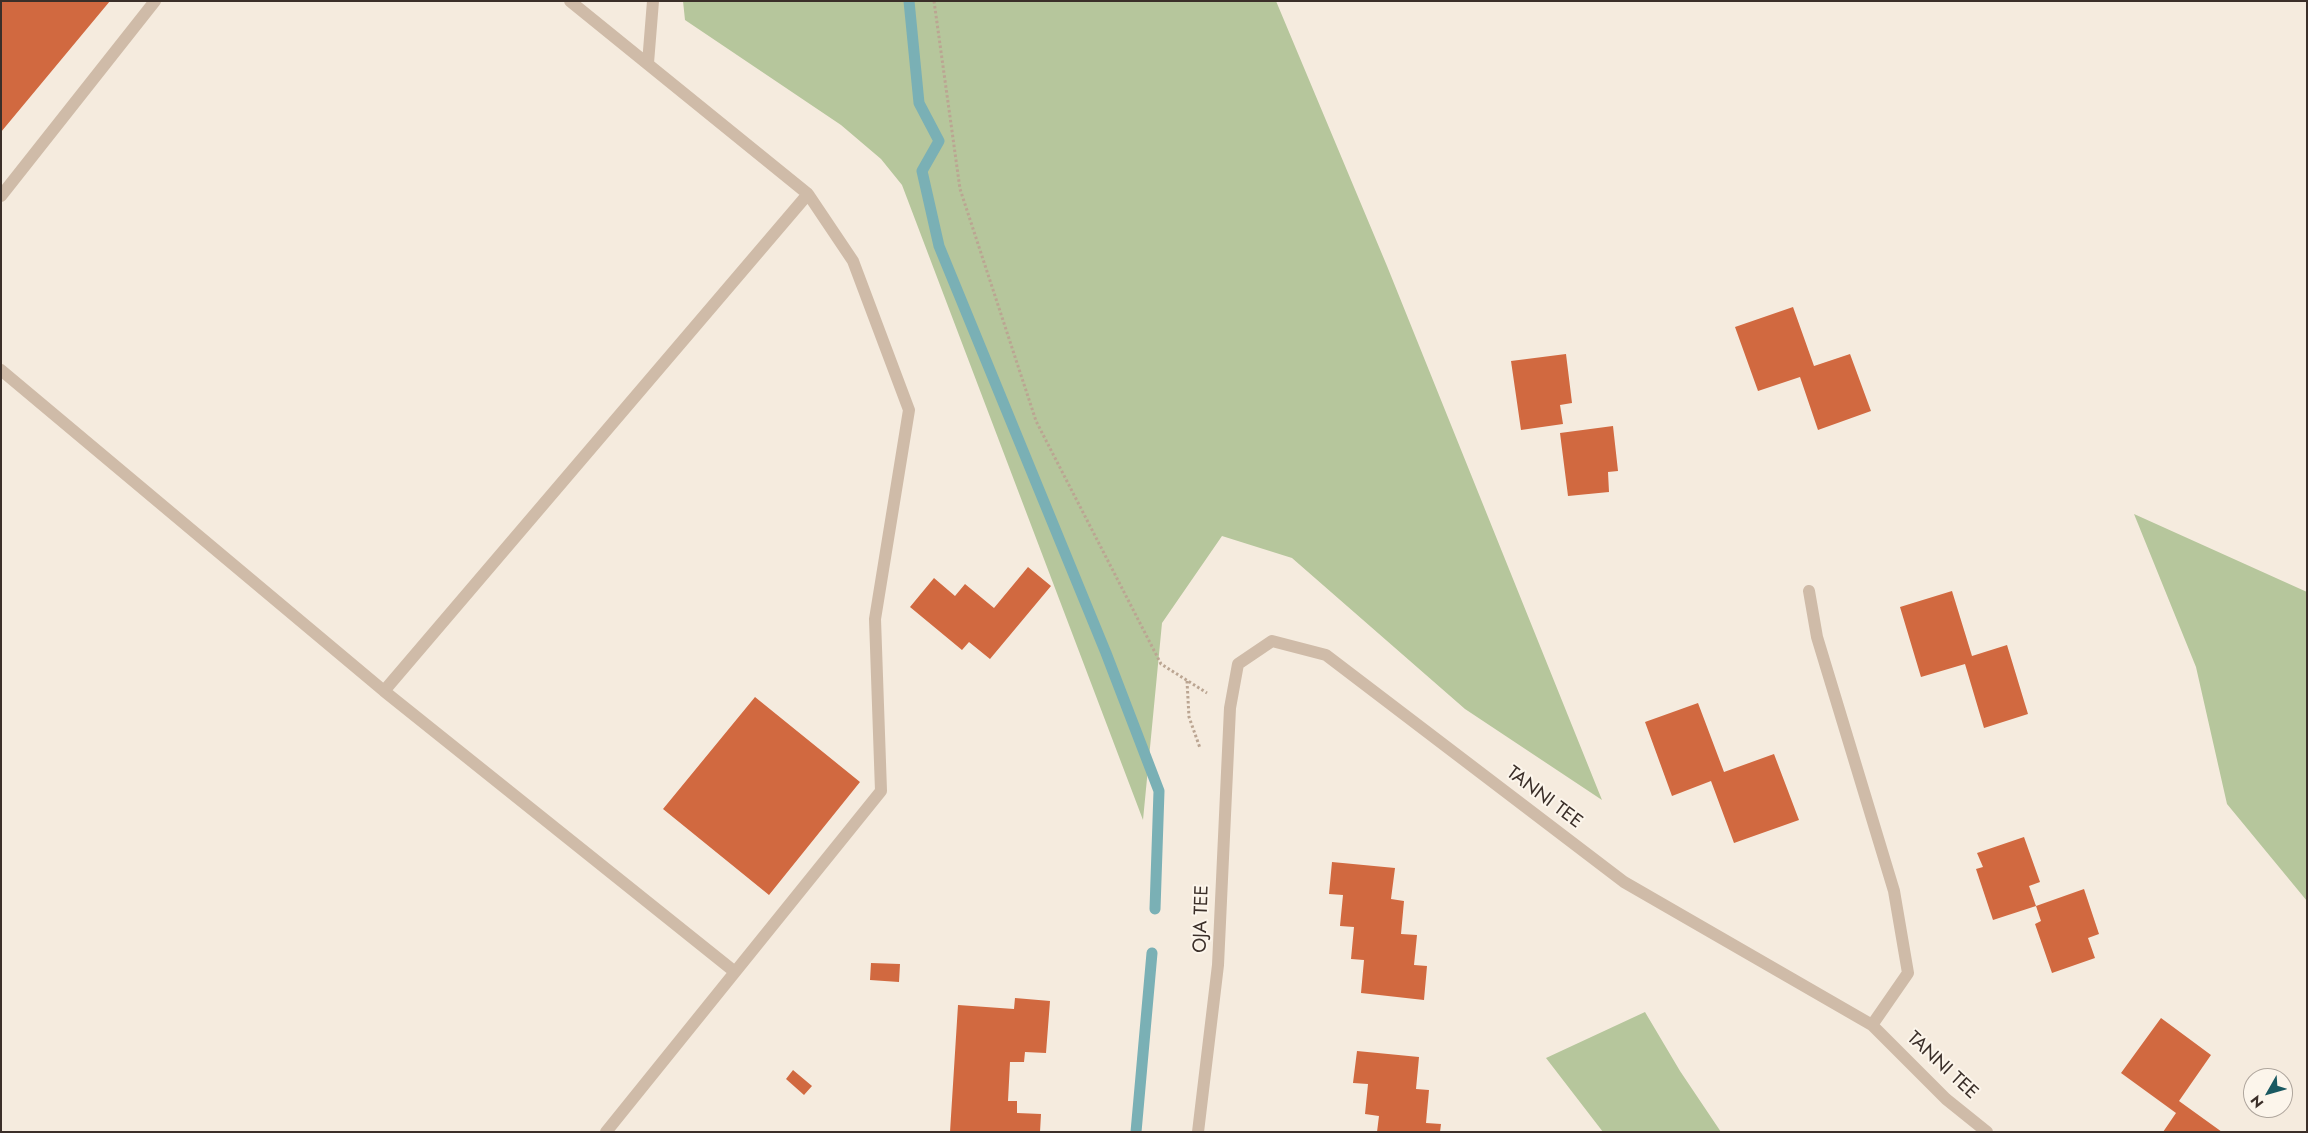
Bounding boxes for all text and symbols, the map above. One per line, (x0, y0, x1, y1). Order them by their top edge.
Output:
street label: TANNI TEE (1502, 762, 1586, 834)
street label: OJA TEE (1189, 885, 1215, 953)
street label: TANNI TEE (1902, 1027, 1982, 1105)
north arrow (2243, 1068, 2293, 1118)
text: N (2246, 1091, 2268, 1112)

